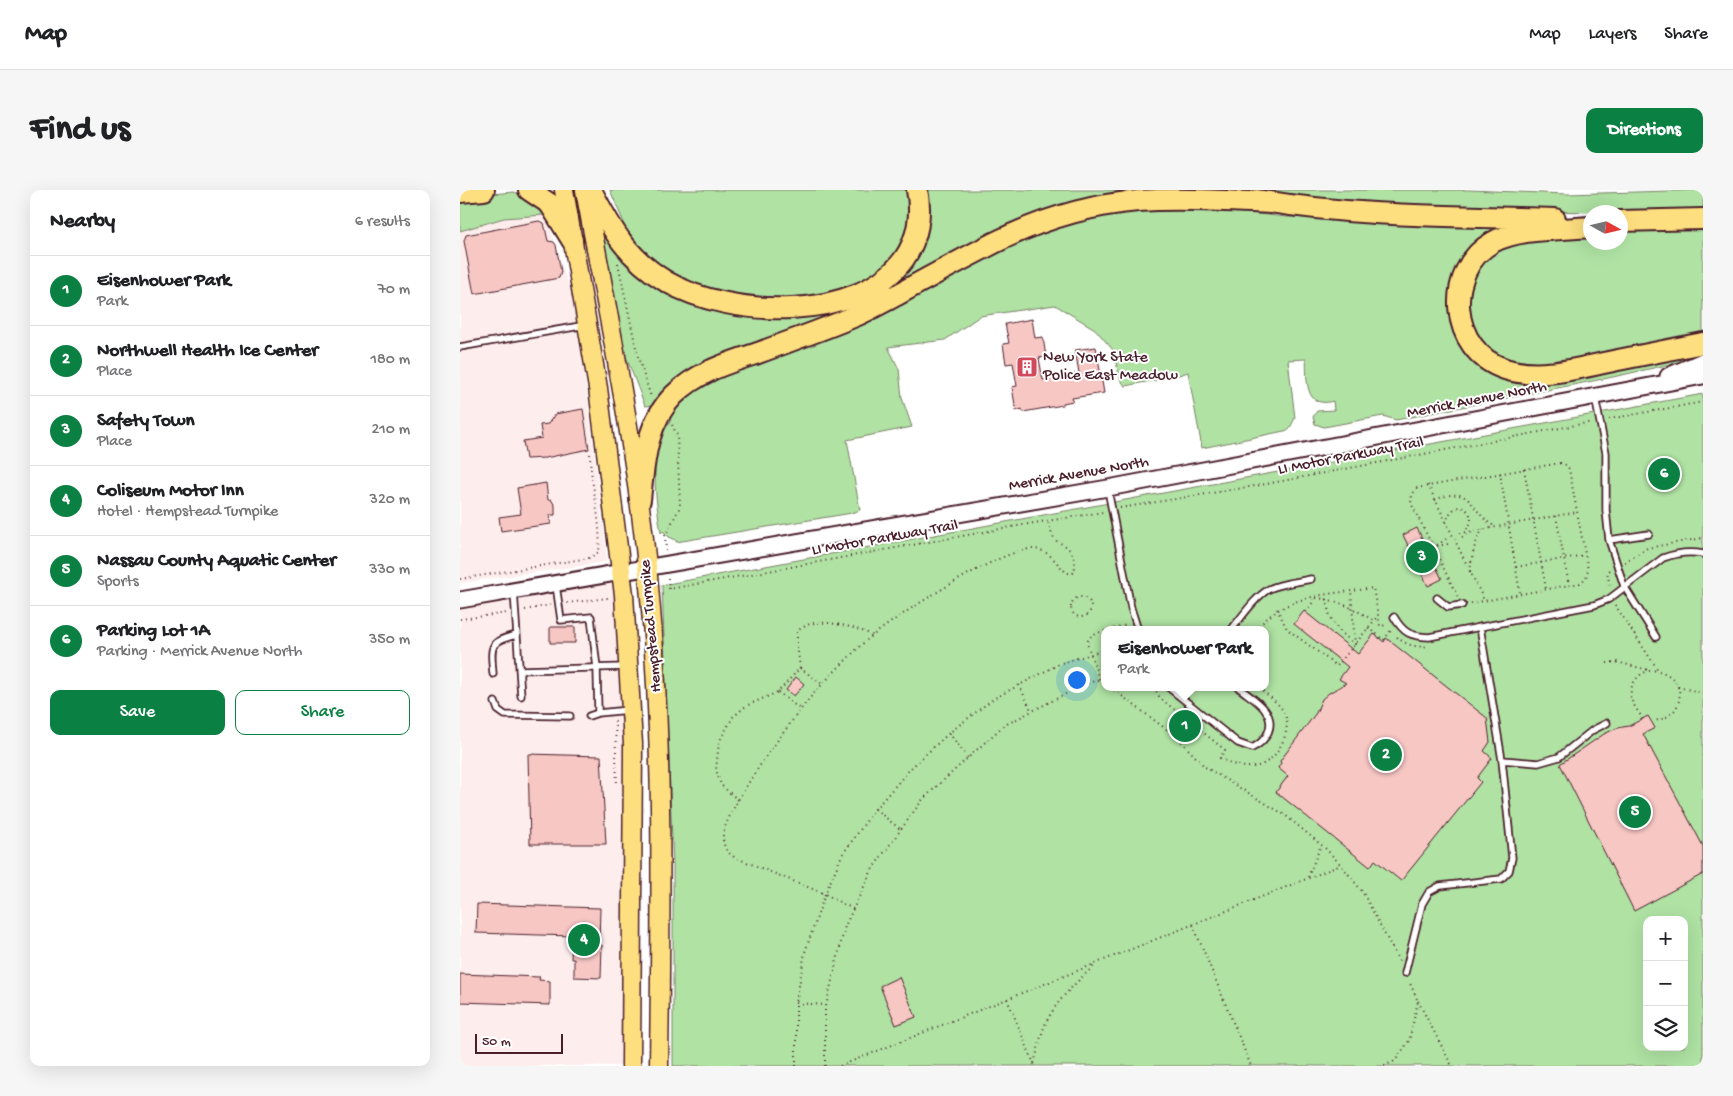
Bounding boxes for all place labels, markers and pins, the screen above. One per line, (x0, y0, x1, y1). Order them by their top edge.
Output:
place label: New York State Police East Meadow (1042, 349, 1179, 386)
building icon: New York State Police East Meadow (1015, 355, 1039, 379)
pin: 6 (1648, 455, 1680, 493)
pin: 3 (1406, 538, 1438, 576)
pin: 1 (1169, 707, 1201, 745)
pin: 2 (1370, 736, 1402, 774)
pin: 5 (1619, 793, 1651, 831)
pin: 4 (568, 921, 600, 959)

